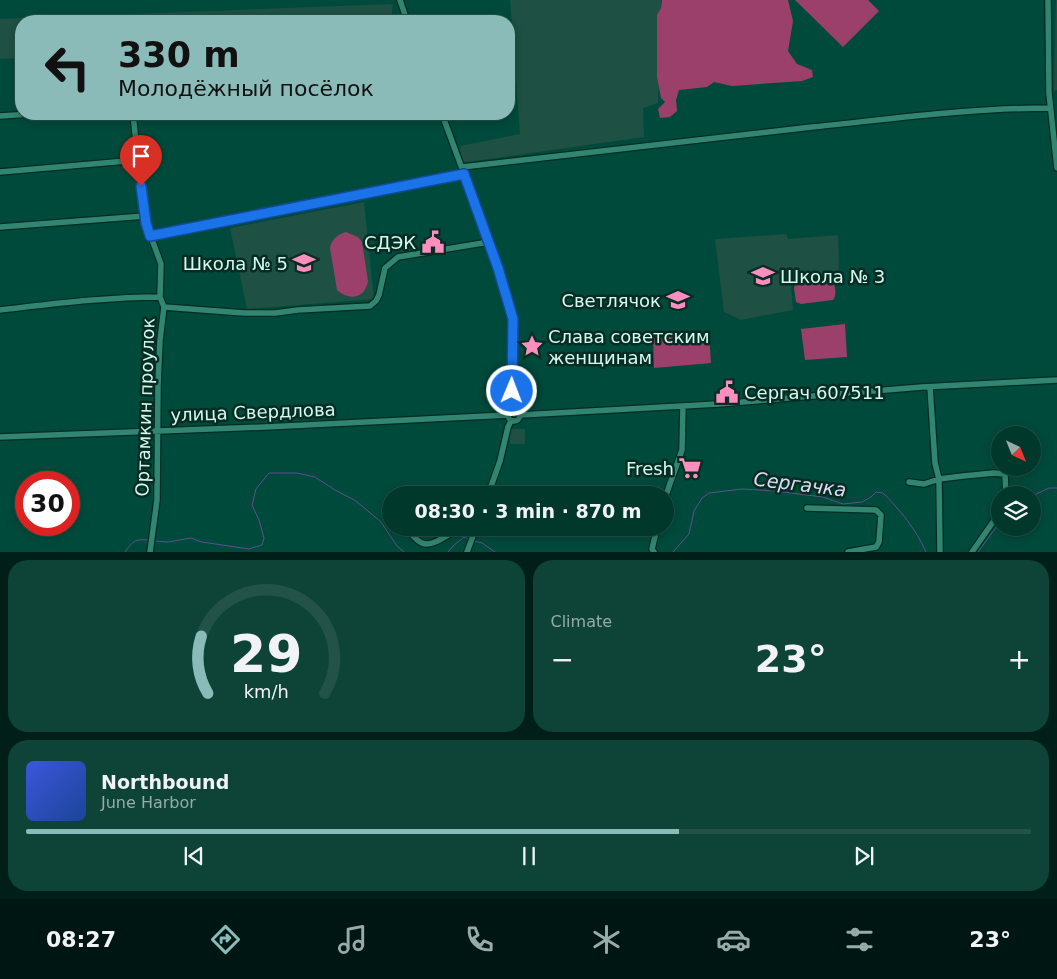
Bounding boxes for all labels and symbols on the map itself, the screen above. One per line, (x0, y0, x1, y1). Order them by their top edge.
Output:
pin (120, 135, 162, 186)
public building icon: СДЭК (420, 229, 446, 255)
place label: СДЭК (364, 232, 416, 253)
school or university icon: Школа № 5 (291, 250, 317, 276)
place label: Школа № 5 (183, 253, 288, 274)
school or university icon: Школа № 3 (750, 263, 776, 289)
place label: Школа № 3 (780, 266, 885, 287)
school or university icon: Светлячок (665, 287, 691, 313)
place label: Светлячок (561, 290, 661, 311)
street label: Ортамкин проулок (131, 317, 159, 497)
place label: Слава советским женщинам (548, 326, 710, 368)
place icon: Слава советским женщинам (519, 333, 545, 359)
position arrow (485, 364, 537, 416)
public building icon: Сергач 607511 (714, 379, 740, 405)
place label: Сергач 607511 (744, 382, 885, 403)
street label: улица Свердлова (170, 399, 336, 425)
north arrow (991, 426, 1041, 476)
supermarket icon: Fresh (677, 455, 703, 481)
place label: Fresh (626, 458, 674, 479)
water label: Сергачка (753, 467, 847, 501)
speed limit sign: 30 (15, 471, 80, 536)

